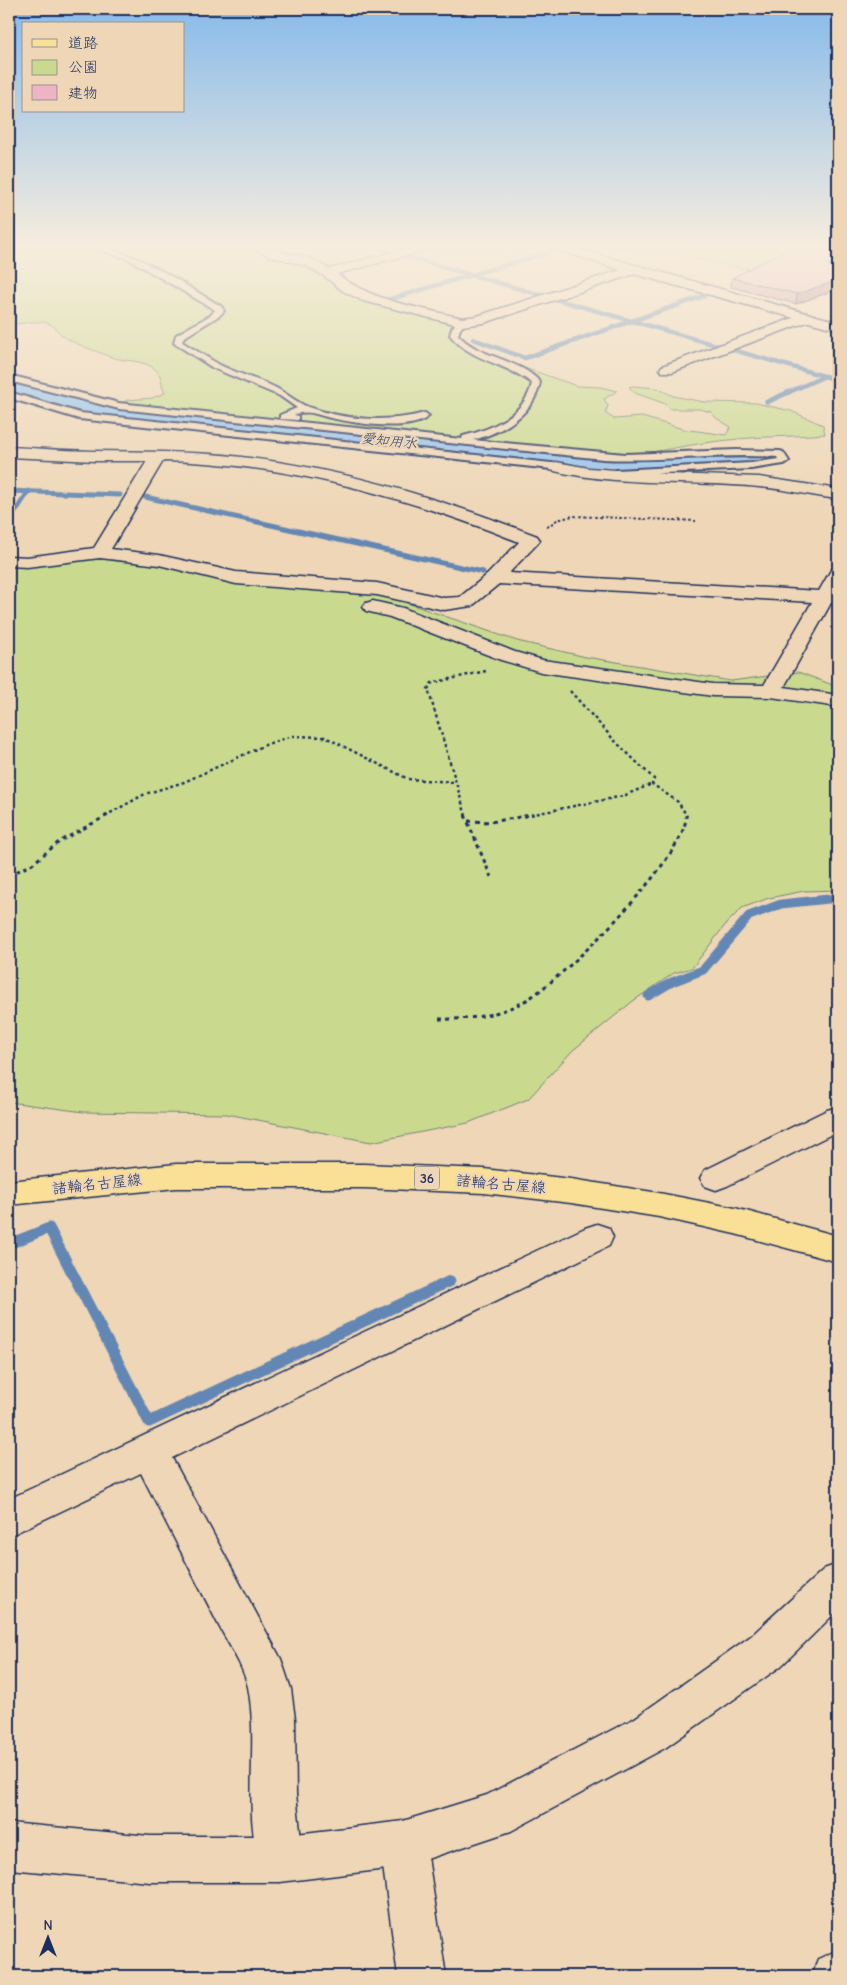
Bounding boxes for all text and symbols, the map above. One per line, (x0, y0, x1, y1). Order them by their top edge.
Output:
legend (22, 22, 185, 112)
text: 道路 (68, 34, 98, 52)
text: 公園 (68, 58, 98, 76)
text: 建物 (68, 84, 98, 102)
water label: 愛知用水 (360, 430, 418, 452)
road number: 36 (414, 1166, 440, 1190)
street label: 諸輪名古屋線 (51, 1170, 143, 1198)
street label: 諸輪名古屋線 (455, 1171, 547, 1197)
north arrow (22, 1912, 72, 1962)
text: N (43, 1917, 53, 1934)

